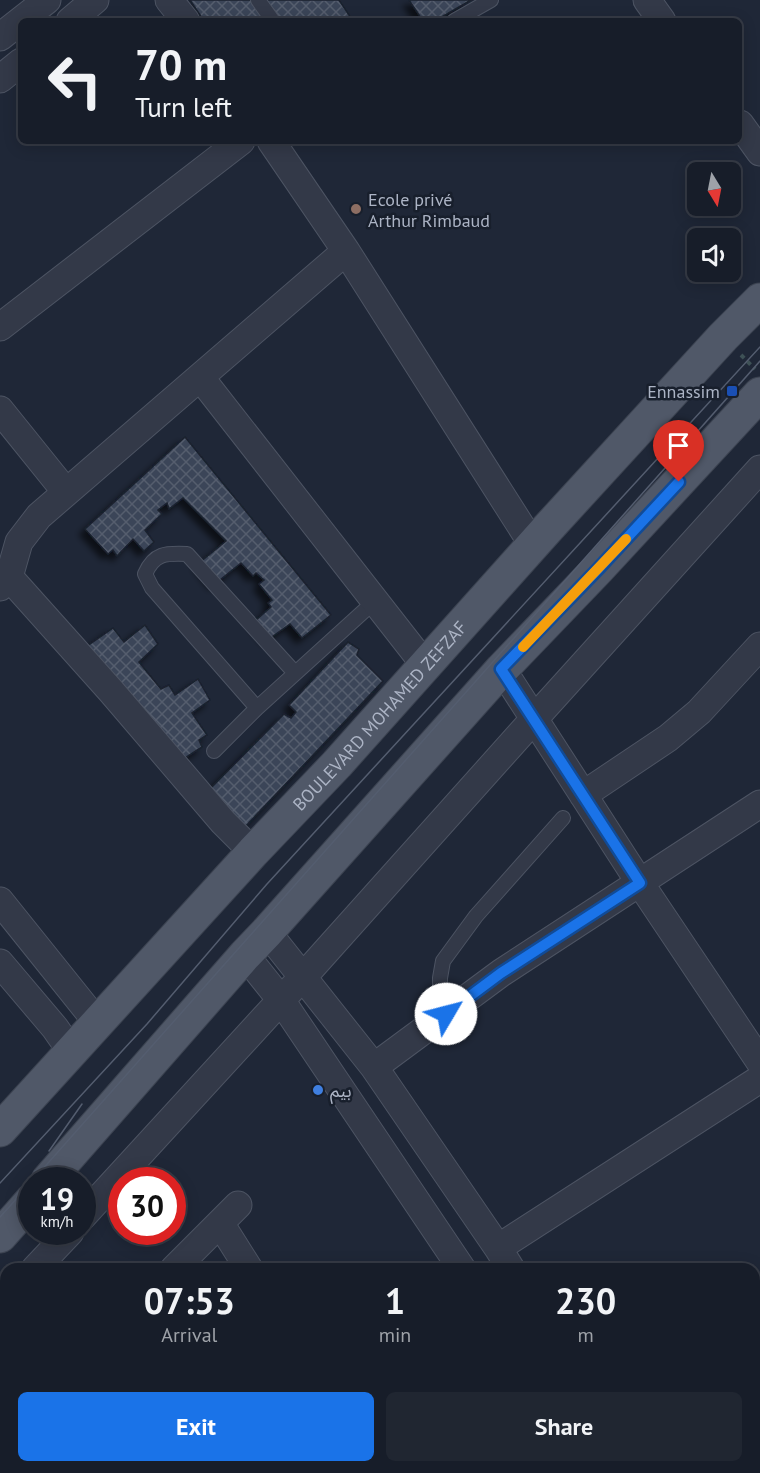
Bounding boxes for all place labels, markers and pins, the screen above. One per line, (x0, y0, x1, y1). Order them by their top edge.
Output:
place label: Ecole privé Arthur Rimbaud (368, 188, 490, 232)
marker: Ecole privé Arthur Rimbaud (349, 202, 363, 216)
place label: Ennassim (647, 380, 720, 403)
marker: Ennassim (725, 384, 739, 398)
pin (653, 420, 704, 482)
place label: بيم (330, 1079, 352, 1104)
marker: بيم (311, 1083, 325, 1097)

